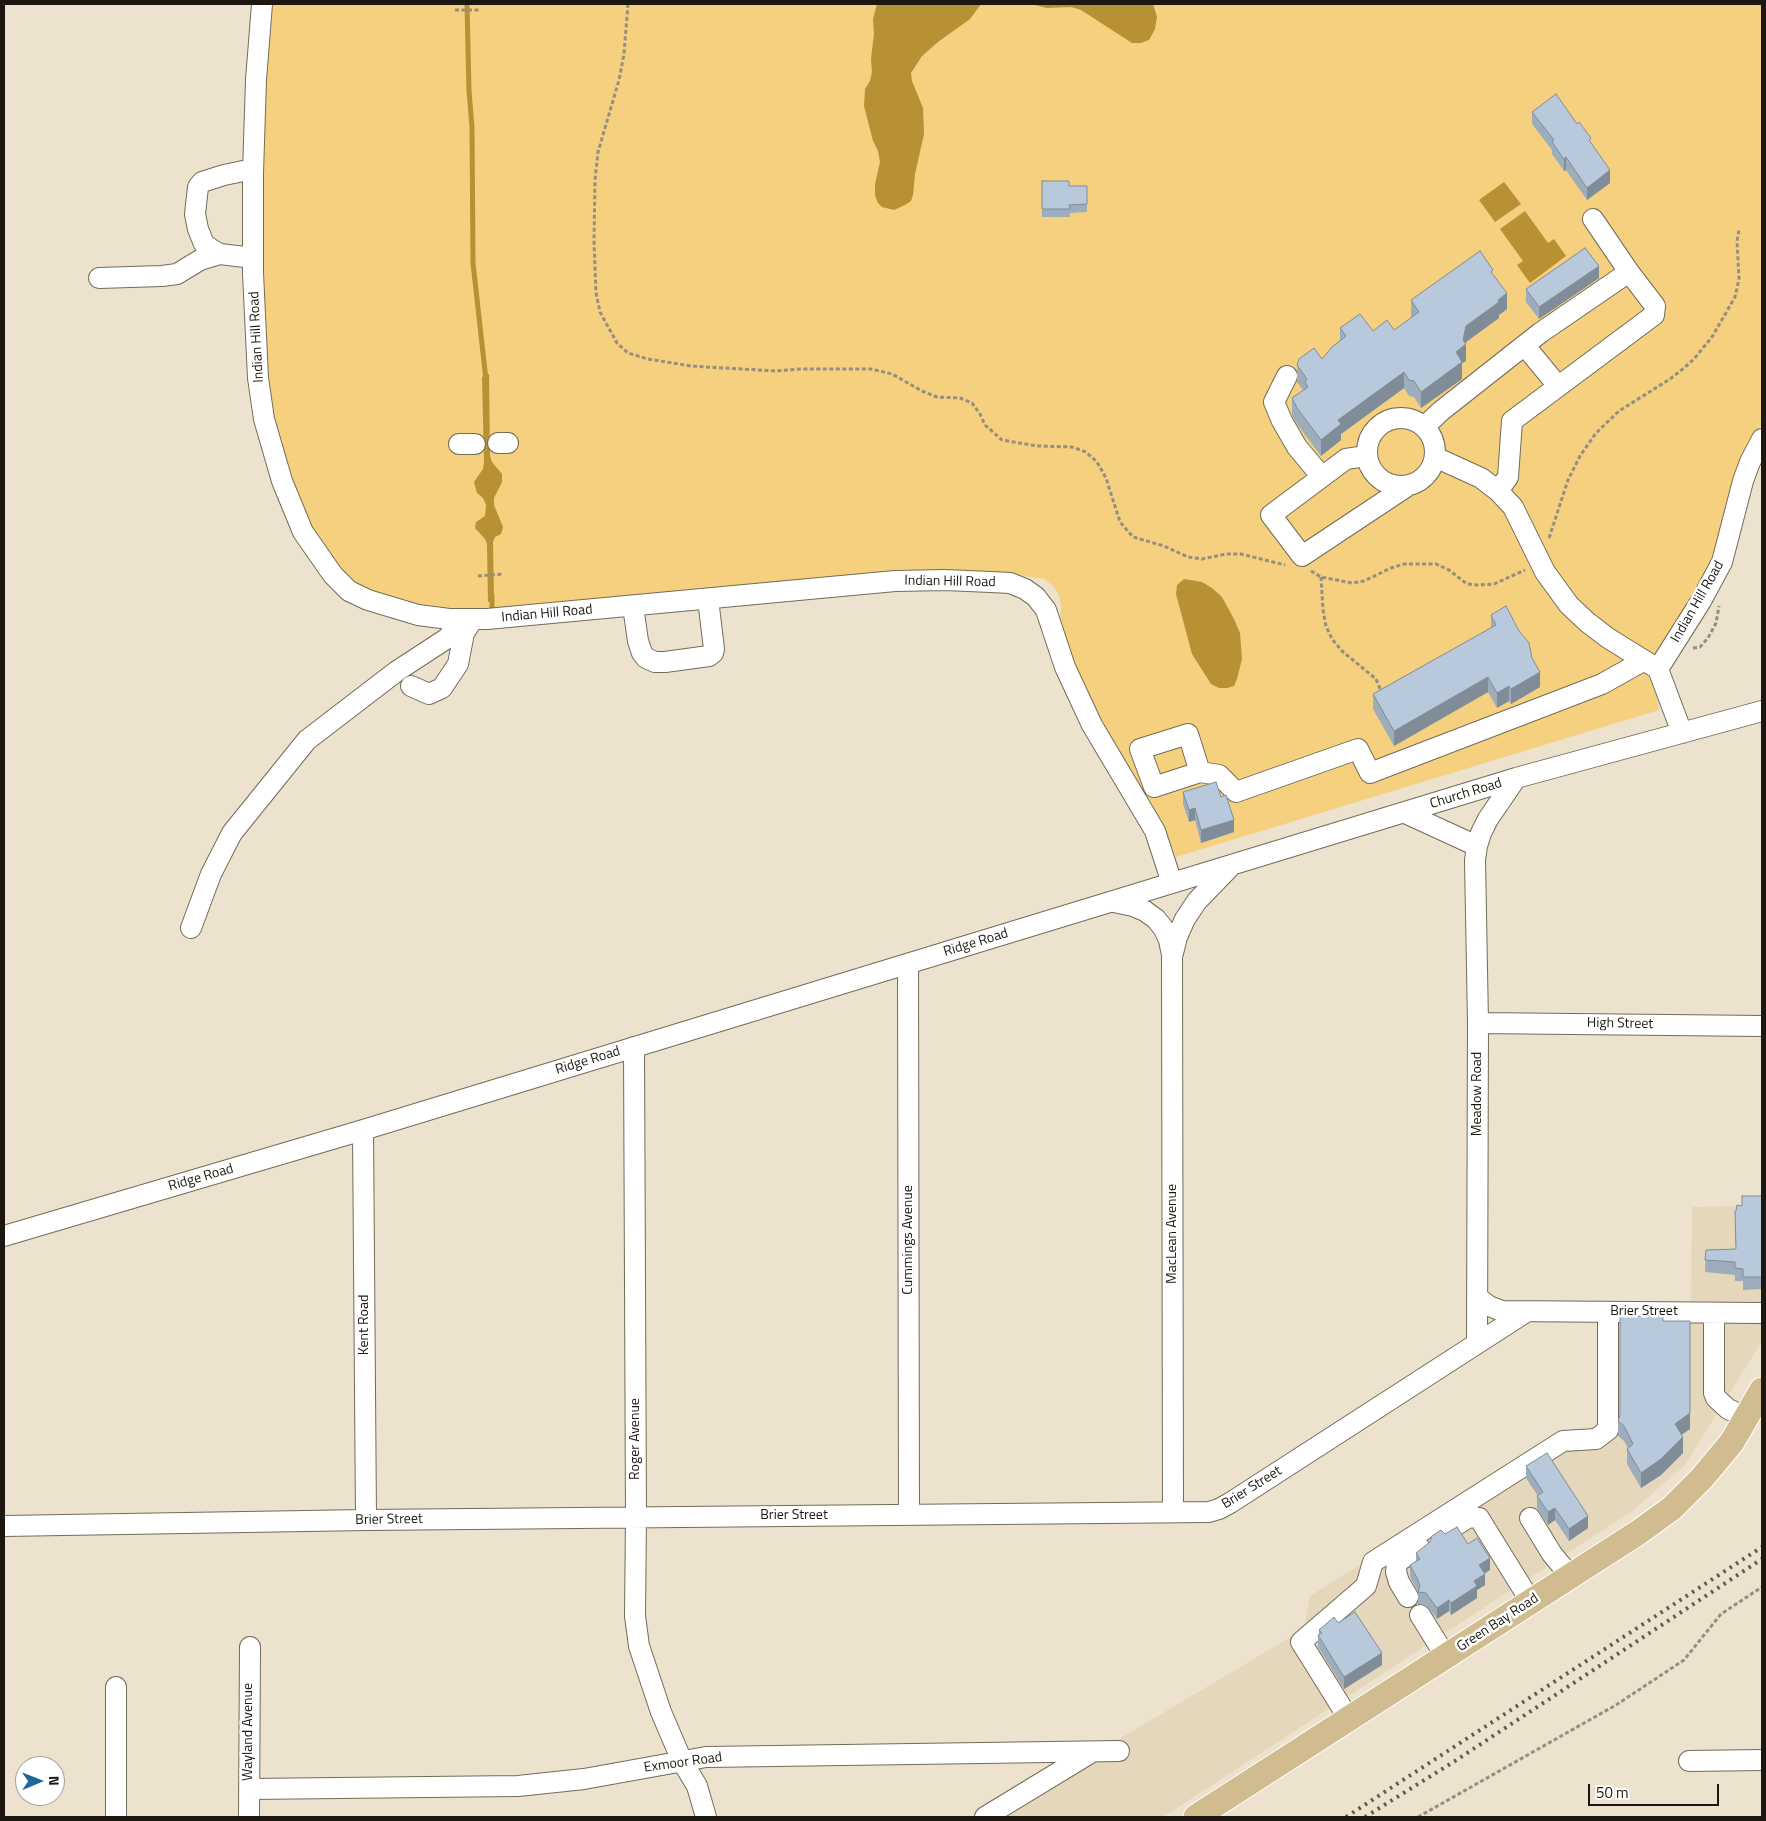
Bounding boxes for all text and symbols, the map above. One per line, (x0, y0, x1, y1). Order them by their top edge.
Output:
street label: Indian Hill Road (246, 291, 268, 383)
street label: Indian Hill Road (1668, 558, 1728, 646)
street label: Indian Hill Road (904, 573, 996, 591)
street label: Indian Hill Road (501, 602, 593, 626)
street label: Church Road (1428, 775, 1504, 813)
street label: Ridge Road (942, 925, 1010, 961)
street label: High Street (1587, 1015, 1653, 1033)
street label: Ridge Road (554, 1043, 622, 1079)
street label: Meadow Road (1470, 1052, 1486, 1136)
street label: Ridge Road (167, 1161, 235, 1195)
street label: MacLean Avenue (1165, 1184, 1181, 1284)
street label: Cummings Avenue (901, 1185, 917, 1295)
street label: Kent Road (357, 1295, 373, 1355)
street label: Brier Street (1610, 1304, 1678, 1320)
street label: Roger Avenue (628, 1398, 644, 1480)
street label: Brier Street (1219, 1463, 1285, 1513)
street label: Brier Street (760, 1508, 828, 1524)
street label: Brier Street (355, 1511, 423, 1529)
street label: Green Bay Road (1454, 1590, 1542, 1656)
street label: Wayland Avenue (241, 1683, 257, 1781)
street label: Exmoor Road (643, 1749, 723, 1777)
north arrow (15, 1756, 65, 1806)
scale bar (1591, 1774, 1722, 1806)
text: N (44, 1776, 65, 1786)
text: 50 m (1596, 1781, 1629, 1804)

